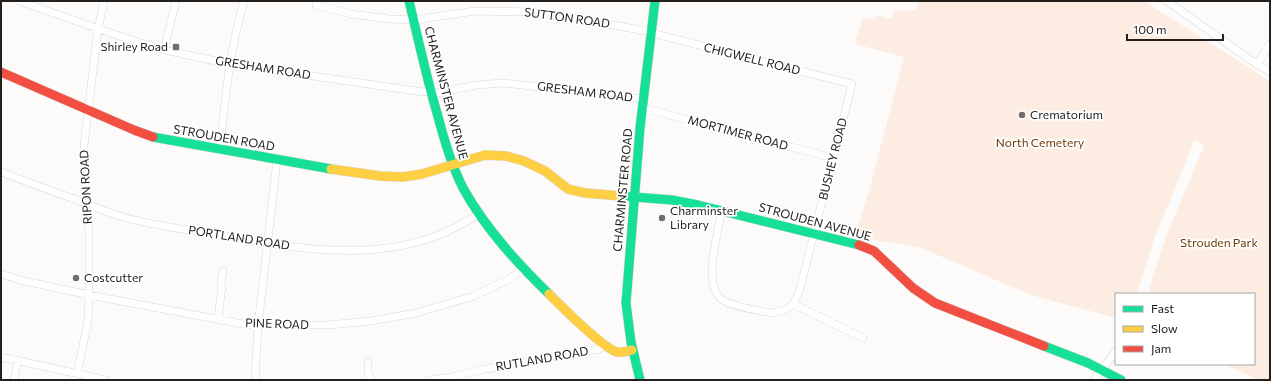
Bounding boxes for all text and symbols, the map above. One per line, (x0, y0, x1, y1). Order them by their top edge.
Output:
street label: SUTTON ROAD (523, 4, 611, 30)
scale bar (1127, 16, 1223, 42)
text: 100 m (1133, 22, 1167, 36)
street label: CHARMINSTER AVENUE (422, 25, 471, 161)
place label: Shirley Road (100, 39, 168, 53)
street label: CHIGWELL ROAD (702, 39, 802, 77)
marker: Shirley Road (171, 42, 181, 52)
street label: GRESHAM ROAD (214, 53, 312, 81)
street label: GRESHAM ROAD (536, 78, 634, 104)
place label: Crematorium (1030, 107, 1103, 121)
marker: Crematorium (1017, 110, 1027, 120)
street label: MORTIMER ROAD (687, 112, 790, 152)
street label: BUSHEY ROAD (815, 116, 849, 201)
street label: STROUDEN ROAD (172, 121, 276, 153)
street label: CHARMINSTER ROAD (610, 127, 634, 252)
park label: North Cemetery (996, 135, 1084, 149)
street label: RIPON ROAD (76, 149, 94, 225)
street label: STROUDEN AVENUE (757, 199, 873, 243)
place label: Charminster Library (670, 203, 738, 231)
marker: Charminster Library (657, 213, 667, 223)
street label: PORTLAND ROAD (187, 222, 291, 252)
park label: Strouden Park (1180, 235, 1258, 249)
place label: Costcutter (84, 270, 143, 284)
marker: Costcutter (71, 273, 81, 283)
legend (1115, 293, 1255, 365)
text: Fast (1151, 301, 1174, 315)
street label: PINE ROAD (245, 315, 309, 331)
text: Slow (1151, 321, 1178, 335)
text: Jam (1151, 341, 1171, 356)
street label: RUTLAND ROAD (494, 343, 589, 373)

